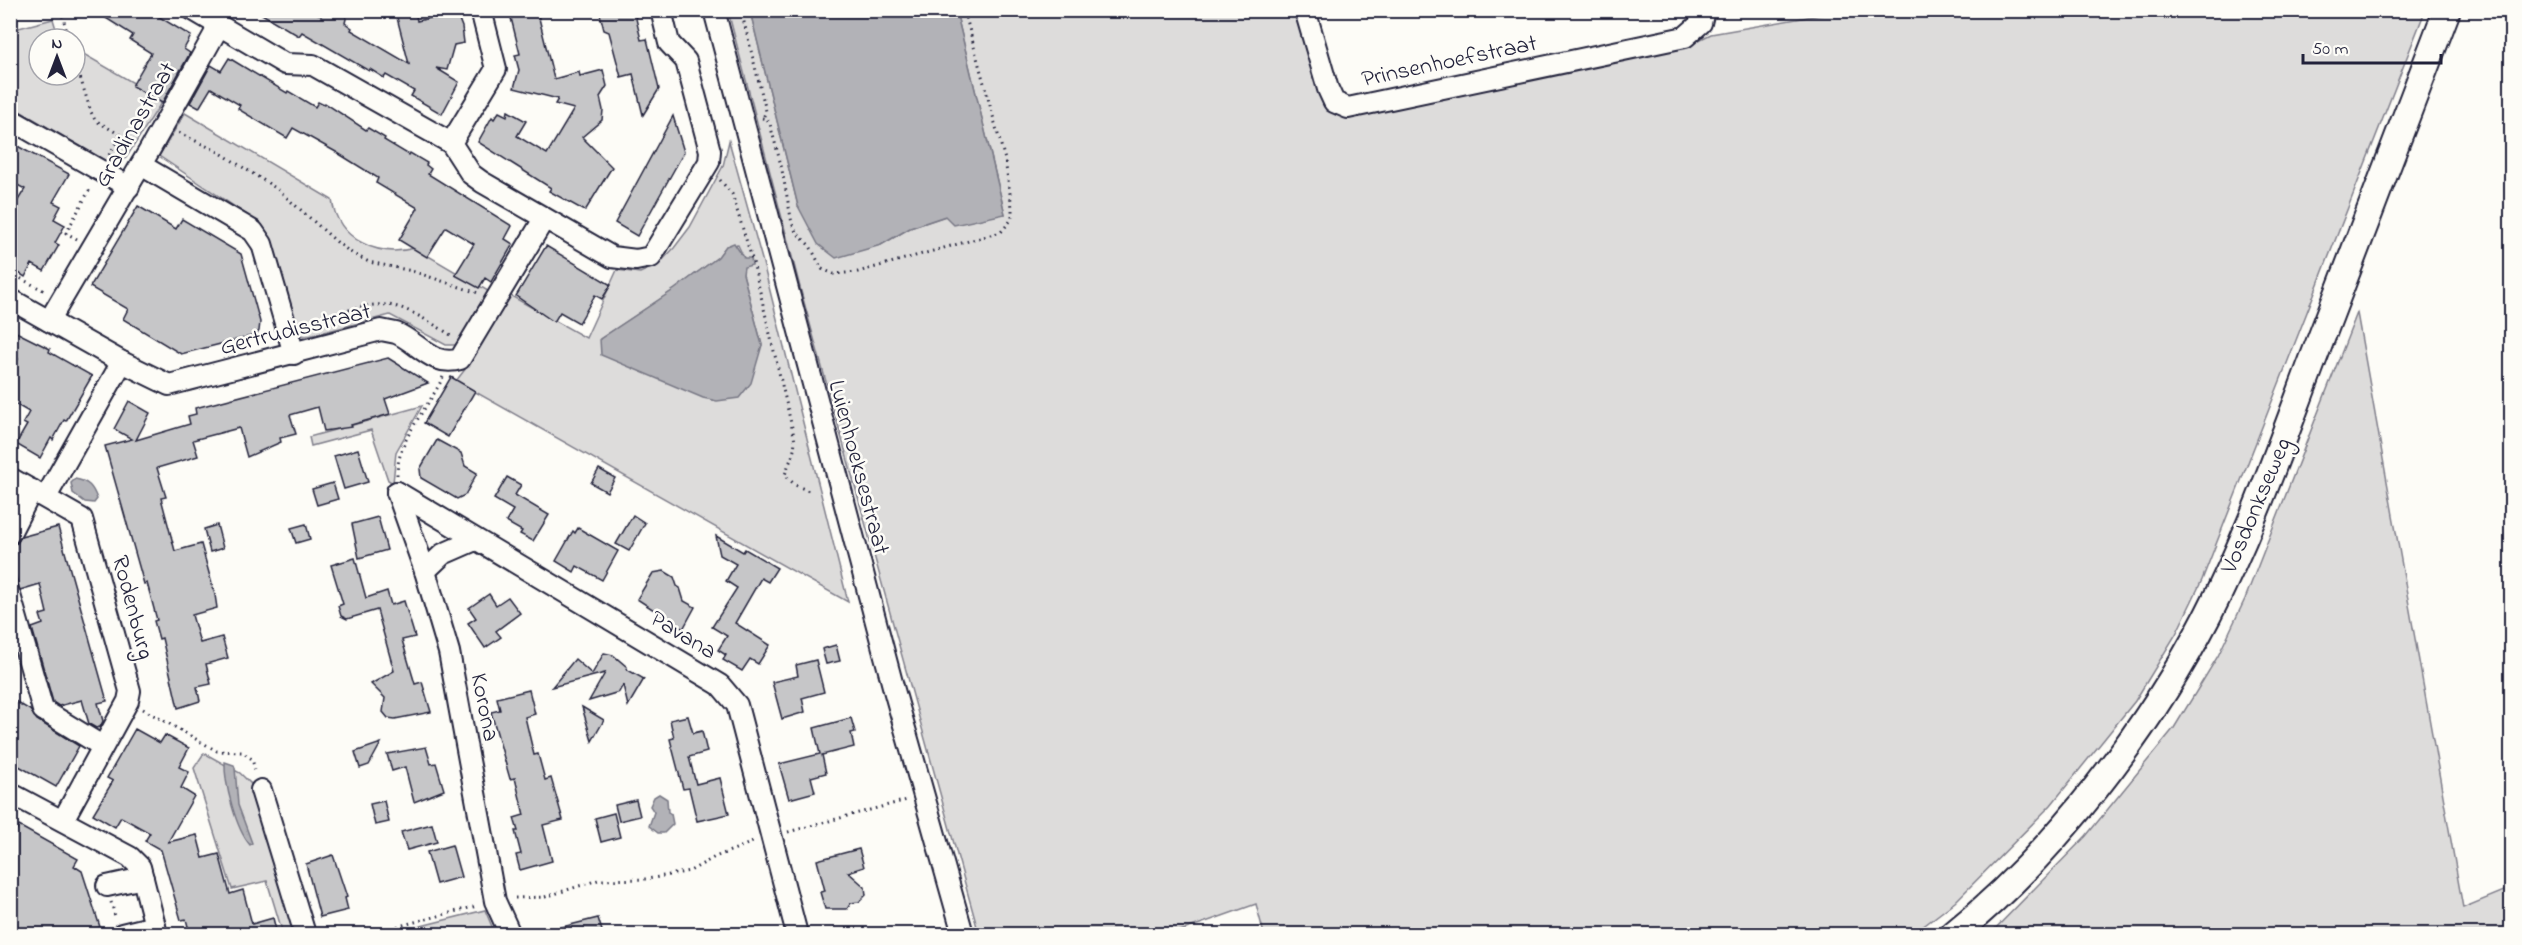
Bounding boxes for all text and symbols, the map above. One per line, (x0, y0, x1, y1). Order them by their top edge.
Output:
north arrow (27, 27, 87, 87)
street label: Prinsenhoefstraat (1359, 27, 1540, 98)
scale bar (2303, 27, 2441, 65)
text: N (52, 32, 63, 56)
text: 50 m (2312, 37, 2349, 63)
street label: Gradinastraat (86, 56, 186, 195)
street label: Gertrudisstraat (217, 295, 375, 366)
street label: Luienhoeksestraat (817, 377, 898, 559)
street label: Vosdonkseweg (2213, 433, 2302, 580)
street label: Rodenburg (101, 552, 162, 664)
street label: Pavana (643, 602, 723, 670)
street label: Korona (460, 670, 507, 745)

